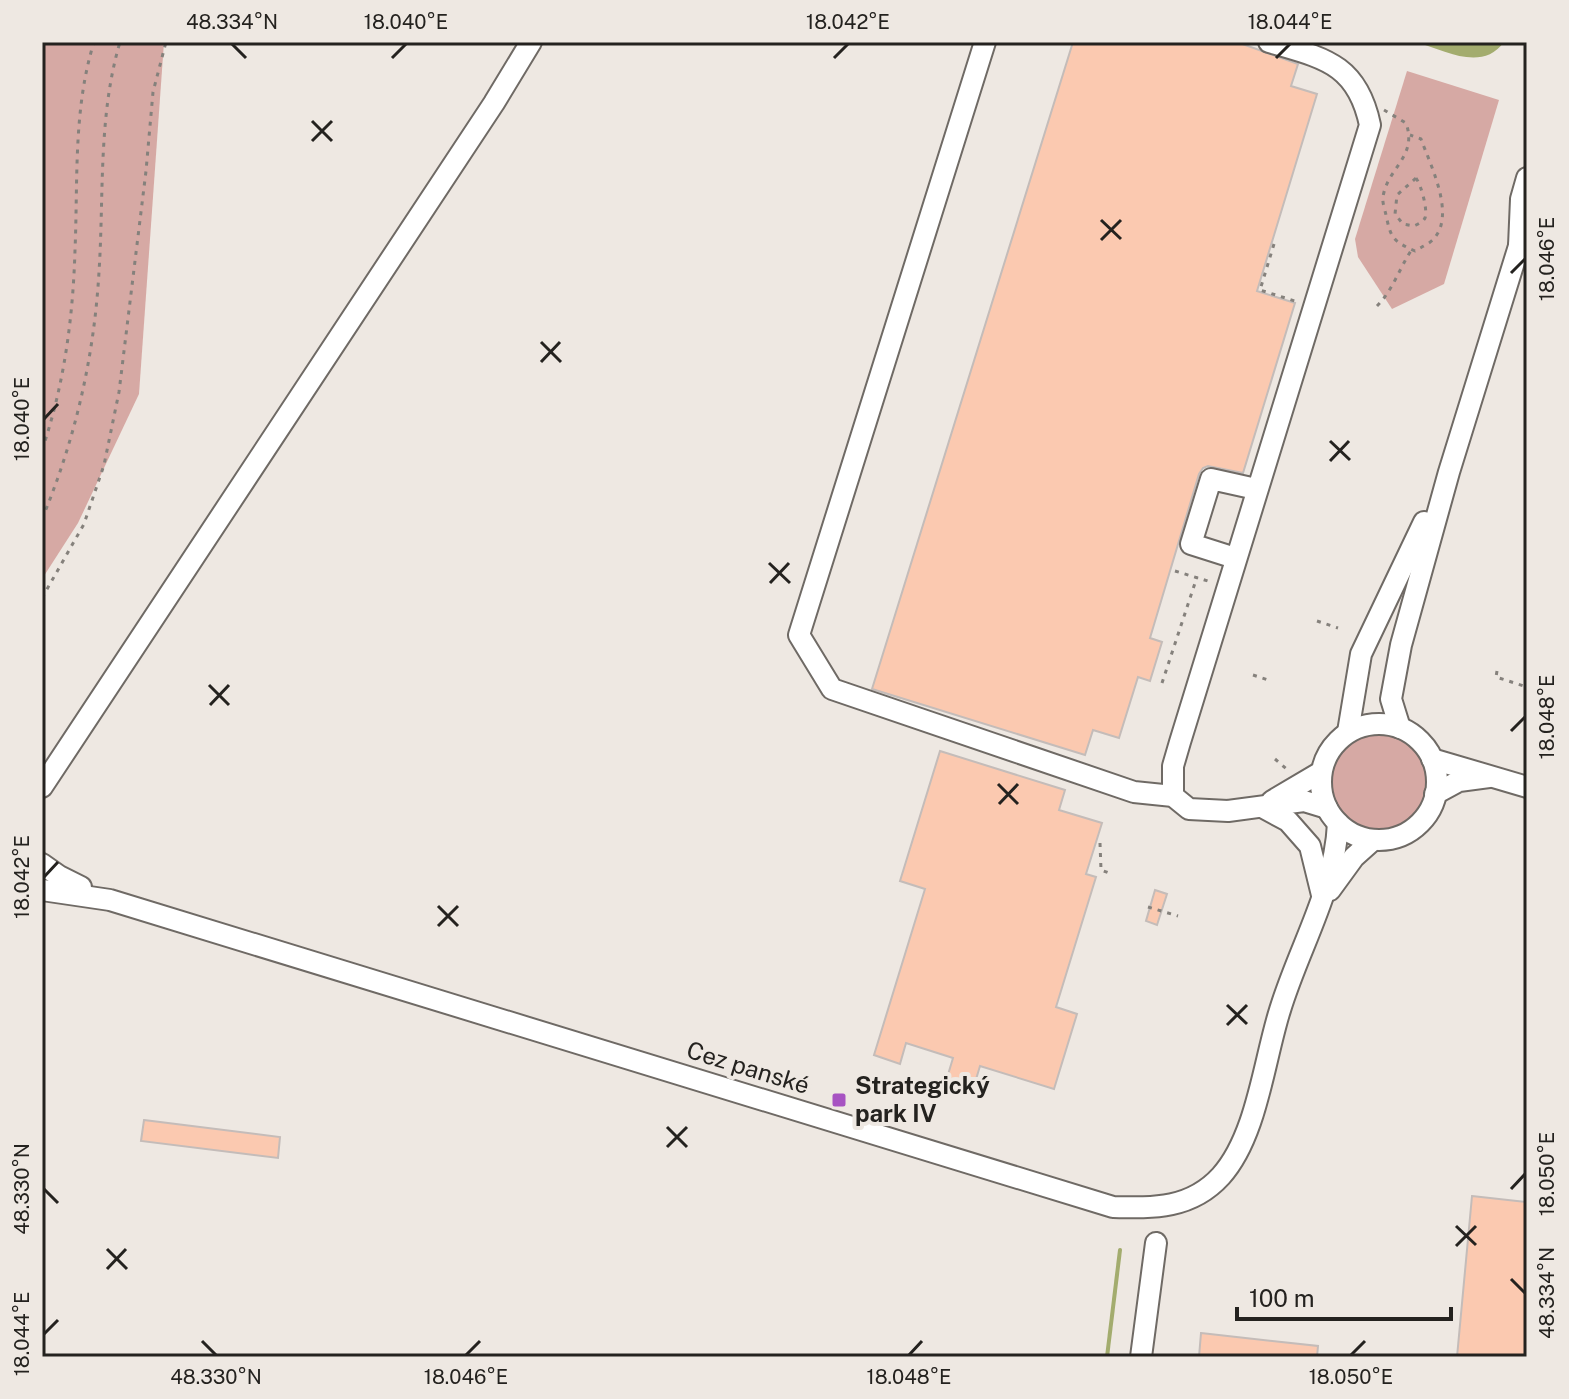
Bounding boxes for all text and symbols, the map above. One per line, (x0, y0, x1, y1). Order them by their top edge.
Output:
text: 48.334°N (186, 10, 278, 34)
text: 18.040°E (364, 10, 448, 34)
text: 18.042°E (806, 10, 890, 34)
text: 18.044°E (1248, 10, 1332, 34)
text: 18.046°E (1535, 217, 1559, 301)
text: 18.040°E (10, 377, 34, 461)
text: 18.048°E (1535, 675, 1559, 760)
text: 18.042°E (10, 835, 34, 919)
street label: Cez panské (683, 1035, 813, 1099)
place label: Strategický park IV (855, 1071, 990, 1127)
marker: Strategický park IV (830, 1091, 848, 1109)
text: 18.050°E (1535, 1132, 1559, 1216)
text: 48.330°N (10, 1143, 34, 1235)
text: 48.334°N (1535, 1247, 1559, 1339)
scale bar (1237, 1271, 1451, 1321)
text: 100 m (1249, 1284, 1315, 1312)
text: 18.044°E (10, 1292, 34, 1376)
text: 48.330°N (170, 1365, 262, 1389)
text: 18.046°E (424, 1365, 508, 1389)
text: 18.048°E (867, 1365, 952, 1389)
text: 18.050°E (1309, 1365, 1393, 1389)

